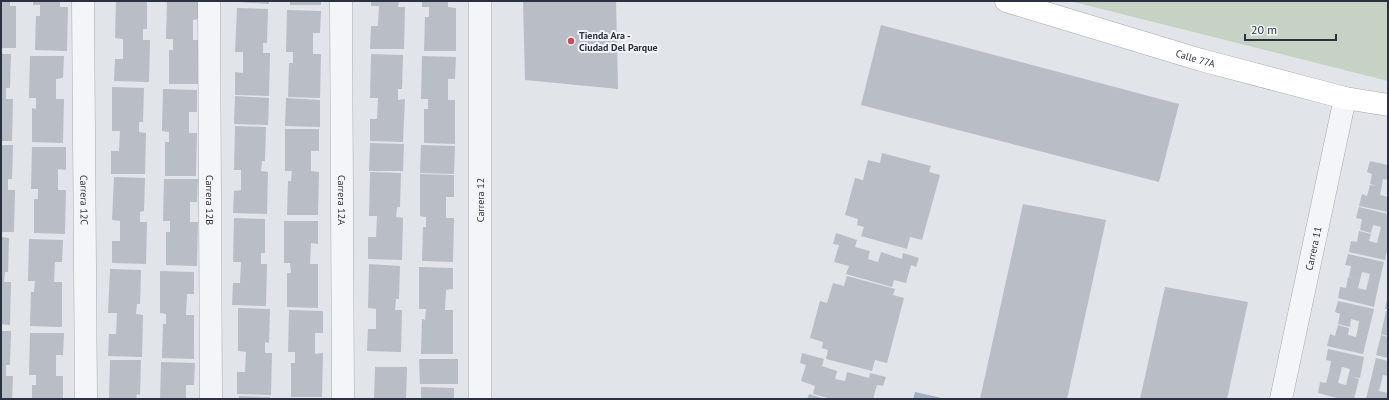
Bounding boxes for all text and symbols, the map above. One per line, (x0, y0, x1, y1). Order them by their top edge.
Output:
scale bar (1245, 16, 1336, 42)
text: 20 m (1251, 22, 1277, 37)
place label: Tienda Ara - Ciudad Del Parque (579, 29, 658, 54)
marker: Tienda Ara - Ciudad Del Parque (566, 36, 576, 46)
street label: Calle 77A (1174, 47, 1217, 70)
street label: Carrera 12C (77, 175, 91, 225)
street label: Carrera 12B (203, 175, 216, 225)
street label: Carrera 12A (335, 175, 348, 225)
street label: Carrera 12 (474, 178, 487, 222)
street label: Carrera 11 (1303, 225, 1324, 272)

